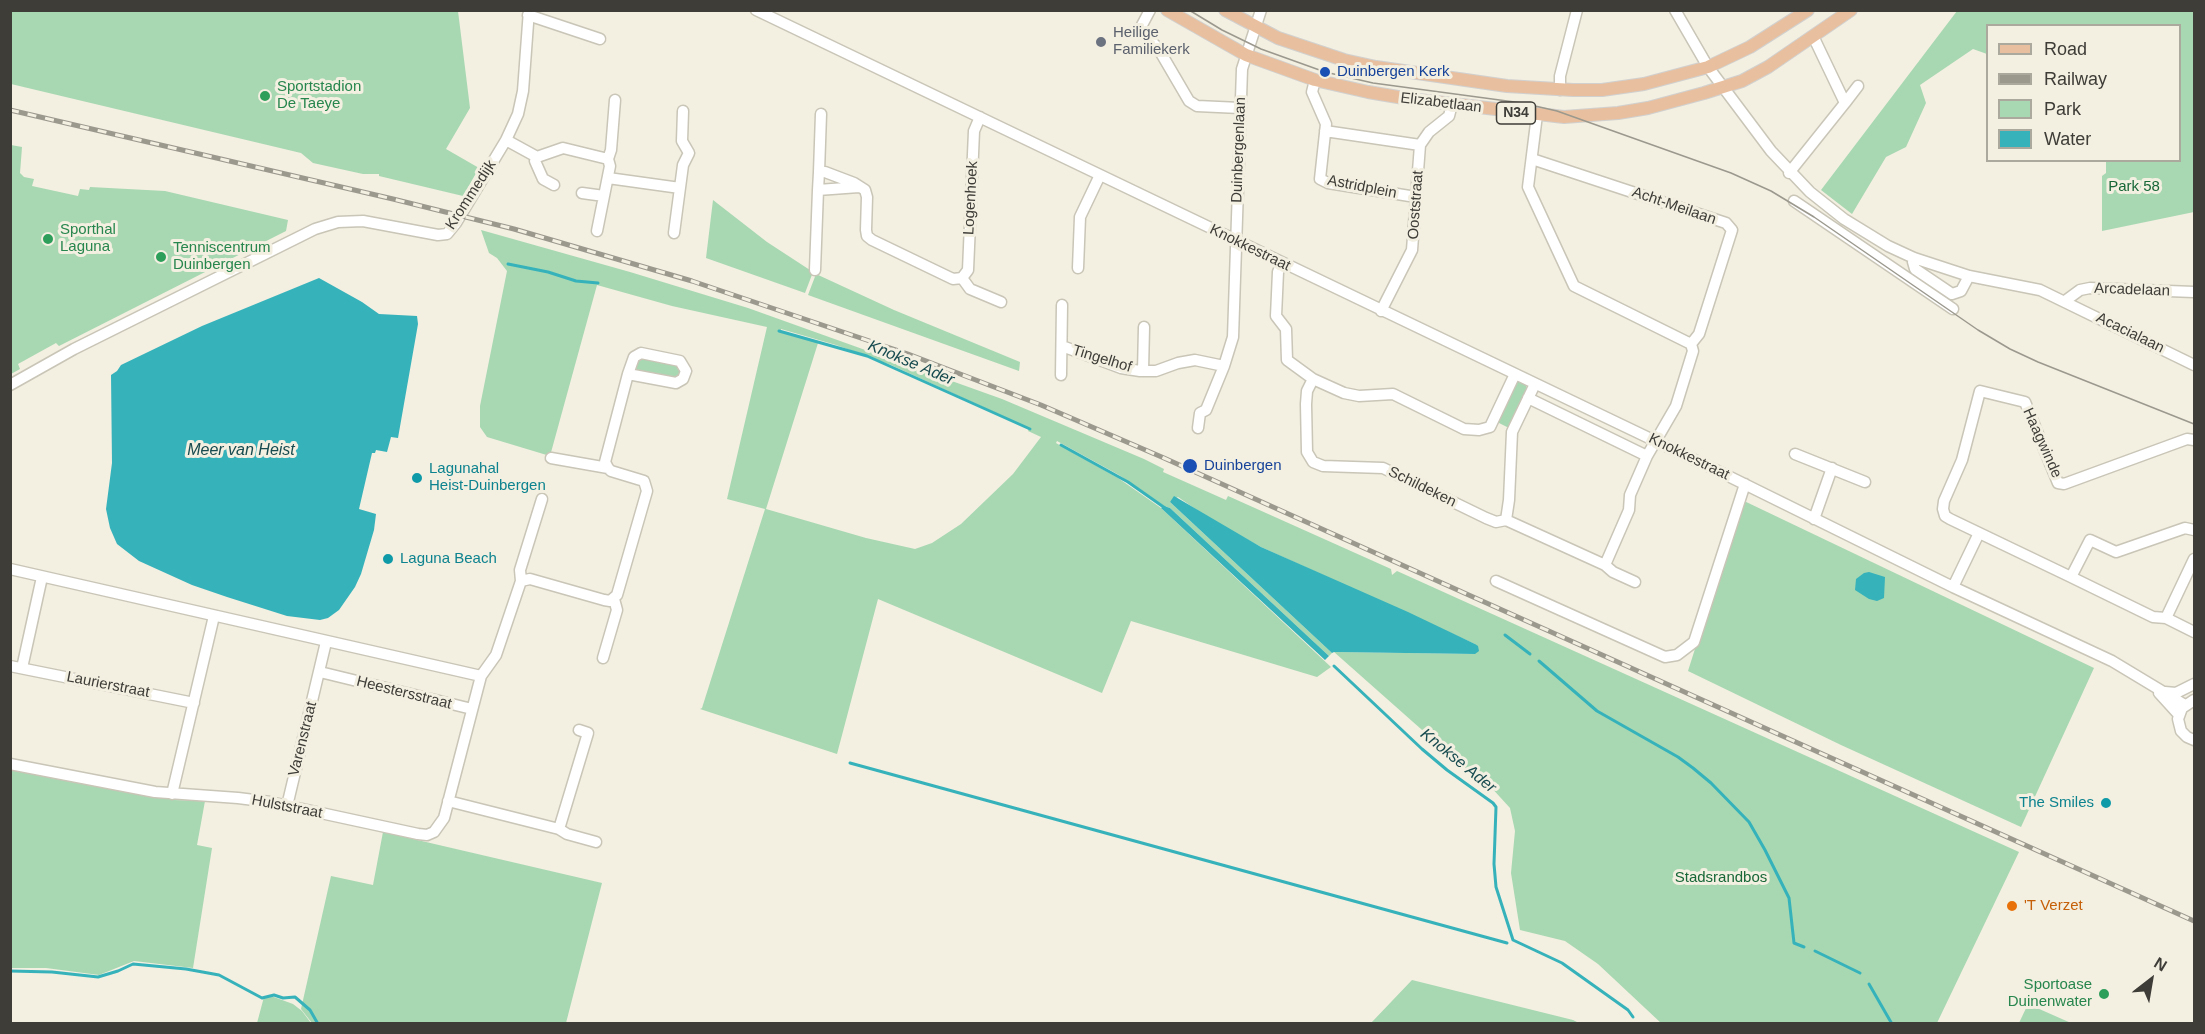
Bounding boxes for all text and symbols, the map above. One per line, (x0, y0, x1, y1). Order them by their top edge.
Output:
place label: Heilige Familiekerk (1113, 24, 1190, 59)
legend (1986, 24, 2181, 162)
marker: Heilige Familiekerk (1094, 35, 1108, 49)
text: Road (2044, 39, 2087, 59)
place label: Duinbergen Kerk (1337, 63, 1450, 81)
marker: Duinbergen Kerk (1318, 65, 1332, 79)
text: Railway (2044, 69, 2107, 89)
place label: Sportstadion De Taeye (277, 78, 361, 113)
marker: Sportstadion De Taeye (258, 89, 272, 103)
street label: Elizabetlaan (1399, 89, 1483, 117)
street label: Duinbergenlaan (1228, 97, 1250, 203)
text: Park (2044, 99, 2081, 119)
road number: N34 (1496, 102, 1536, 124)
text: Water (2044, 129, 2091, 149)
street label: Krommedijk (442, 157, 500, 233)
street label: Logenhoek (960, 160, 982, 236)
street label: Ooststraat (1405, 170, 1427, 240)
street label: Astridplein (1326, 171, 1398, 203)
park label: Park 58 (2108, 178, 2160, 196)
street label: Acht-Meilaan (1630, 183, 1718, 229)
place label: Sporthal Laguna (60, 221, 116, 256)
street label: Knokkestraat (1207, 221, 1293, 275)
marker: Sporthal Laguna (41, 232, 55, 246)
place label: Tenniscentrum Duinbergen (173, 239, 271, 274)
marker: Tenniscentrum Duinbergen (154, 250, 168, 264)
street label: Arcadelaan (2094, 280, 2170, 300)
street label: Acacialaan (2093, 309, 2167, 357)
water label: Knokse Ader (865, 336, 957, 390)
street label: Tingelhof (1070, 341, 1134, 377)
street label: Haagwinde (2019, 405, 2065, 481)
street label: Knokkestraat (1646, 430, 1732, 484)
water label: Meer van Heist (187, 441, 295, 461)
marker: Duinbergen (1181, 457, 1199, 475)
place label: Duinbergen (1204, 457, 1282, 475)
place label: Lagunahal Heist-Duinbergen (429, 460, 546, 495)
street label: Schildeken (1385, 463, 1459, 511)
marker: Lagunahal Heist-Duinbergen (410, 471, 424, 485)
place label: Laguna Beach (400, 550, 497, 568)
marker: Laguna Beach (381, 552, 395, 566)
street label: Laurierstraat (65, 668, 151, 702)
street label: Heestersstraat (355, 672, 453, 714)
street label: Varenstraat (285, 700, 321, 778)
water label: Knokse Ader (1416, 725, 1500, 797)
street label: Hulststraat (250, 791, 324, 823)
place label: The Smiles (2019, 794, 2094, 812)
marker: The Smiles (2099, 796, 2113, 810)
park label: Stadsrandbos (1675, 869, 1767, 887)
place label: 'T Verzet (2024, 897, 2083, 915)
marker: 'T Verzet (2005, 899, 2019, 913)
north arrow (2121, 950, 2181, 1010)
text: N (2151, 954, 2170, 974)
place label: Sportoase Duinenwater (2008, 976, 2092, 1011)
marker: Sportoase Duinenwater (2097, 987, 2111, 1001)

